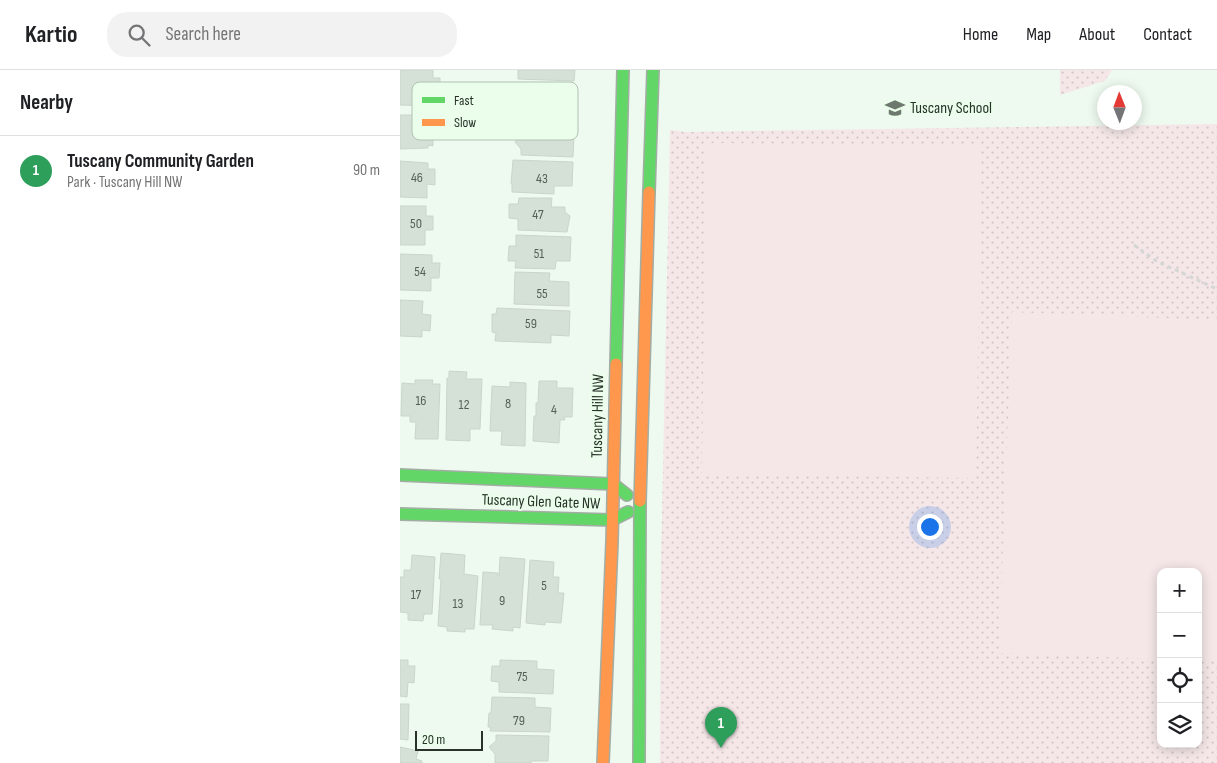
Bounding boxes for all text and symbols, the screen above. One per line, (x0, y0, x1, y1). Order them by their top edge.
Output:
search box (107, 12, 457, 57)
text: Kartio (25, 20, 77, 49)
icon: search (125, 21, 153, 49)
text: Search here (165, 23, 241, 46)
text: Home (963, 24, 998, 45)
text: Map (1026, 24, 1051, 45)
text: About (1079, 24, 1115, 45)
text: Contact (1143, 24, 1192, 45)
legend (412, 82, 578, 140)
north arrow (1097, 85, 1142, 130)
text: Nearby (20, 90, 73, 115)
text: Fast (454, 92, 474, 109)
school or university icon: Tuscany School (884, 97, 906, 119)
place label: Tuscany School (910, 99, 992, 118)
text: Slow (454, 114, 476, 131)
text: Tuscany Community Garden (67, 150, 254, 173)
text: 1 (33, 161, 39, 180)
text: 90 m (353, 161, 380, 180)
house number: 46 (411, 169, 423, 186)
house number: 43 (536, 170, 548, 187)
text: Park · Tuscany Hill NW (67, 173, 183, 192)
house number: 47 (532, 206, 544, 223)
house number: 50 (410, 215, 422, 232)
house number: 51 (534, 245, 544, 262)
house number: 54 (414, 263, 426, 280)
house number: 55 (536, 285, 548, 302)
house number: 59 (525, 315, 537, 332)
street label: Tuscany Hill NW (588, 373, 608, 458)
house number: 16 (415, 392, 427, 409)
house number: 8 (505, 395, 511, 412)
house number: 12 (459, 396, 470, 413)
house number: 4 (551, 401, 557, 418)
street label: Tuscany Glen Gate NW (481, 490, 601, 514)
your location (917, 514, 943, 540)
map controls (1157, 568, 1202, 748)
button: + (1157, 568, 1202, 613)
house number: 5 (541, 577, 547, 594)
house number: 17 (411, 586, 422, 603)
house number: 9 (499, 592, 505, 609)
house number: 13 (453, 595, 464, 612)
button: − (1157, 613, 1202, 658)
button: locate (1157, 658, 1202, 703)
house number: 75 (516, 668, 528, 685)
button: layers (1157, 703, 1202, 748)
pin: 1 (705, 707, 737, 748)
house number: 79 (513, 712, 525, 729)
scale bar (415, 728, 482, 751)
text: 20 m (422, 731, 445, 748)

